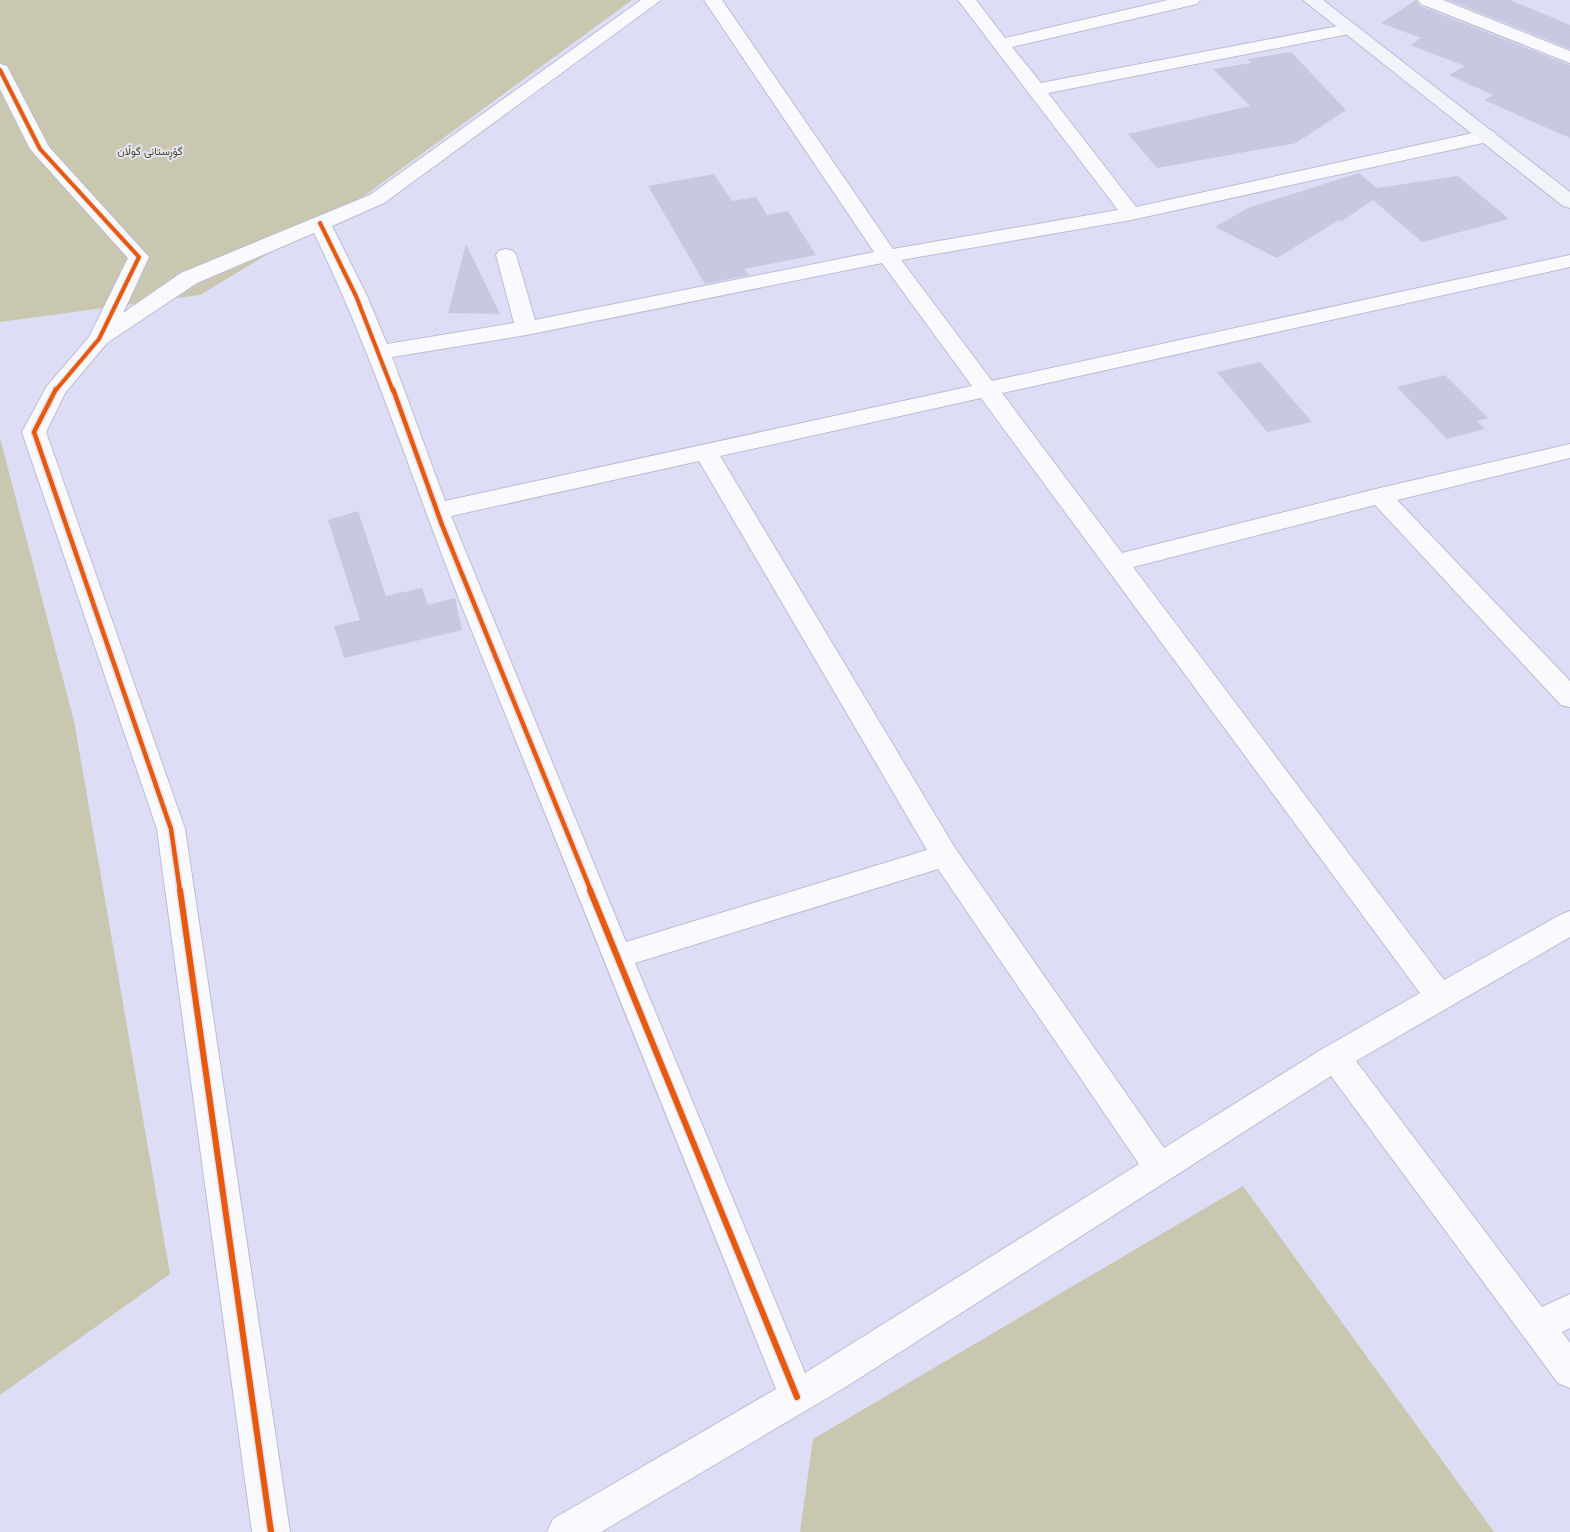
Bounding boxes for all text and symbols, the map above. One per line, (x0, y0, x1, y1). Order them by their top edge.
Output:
park label: گۆڕستانی گوڵان (117, 144, 183, 160)

